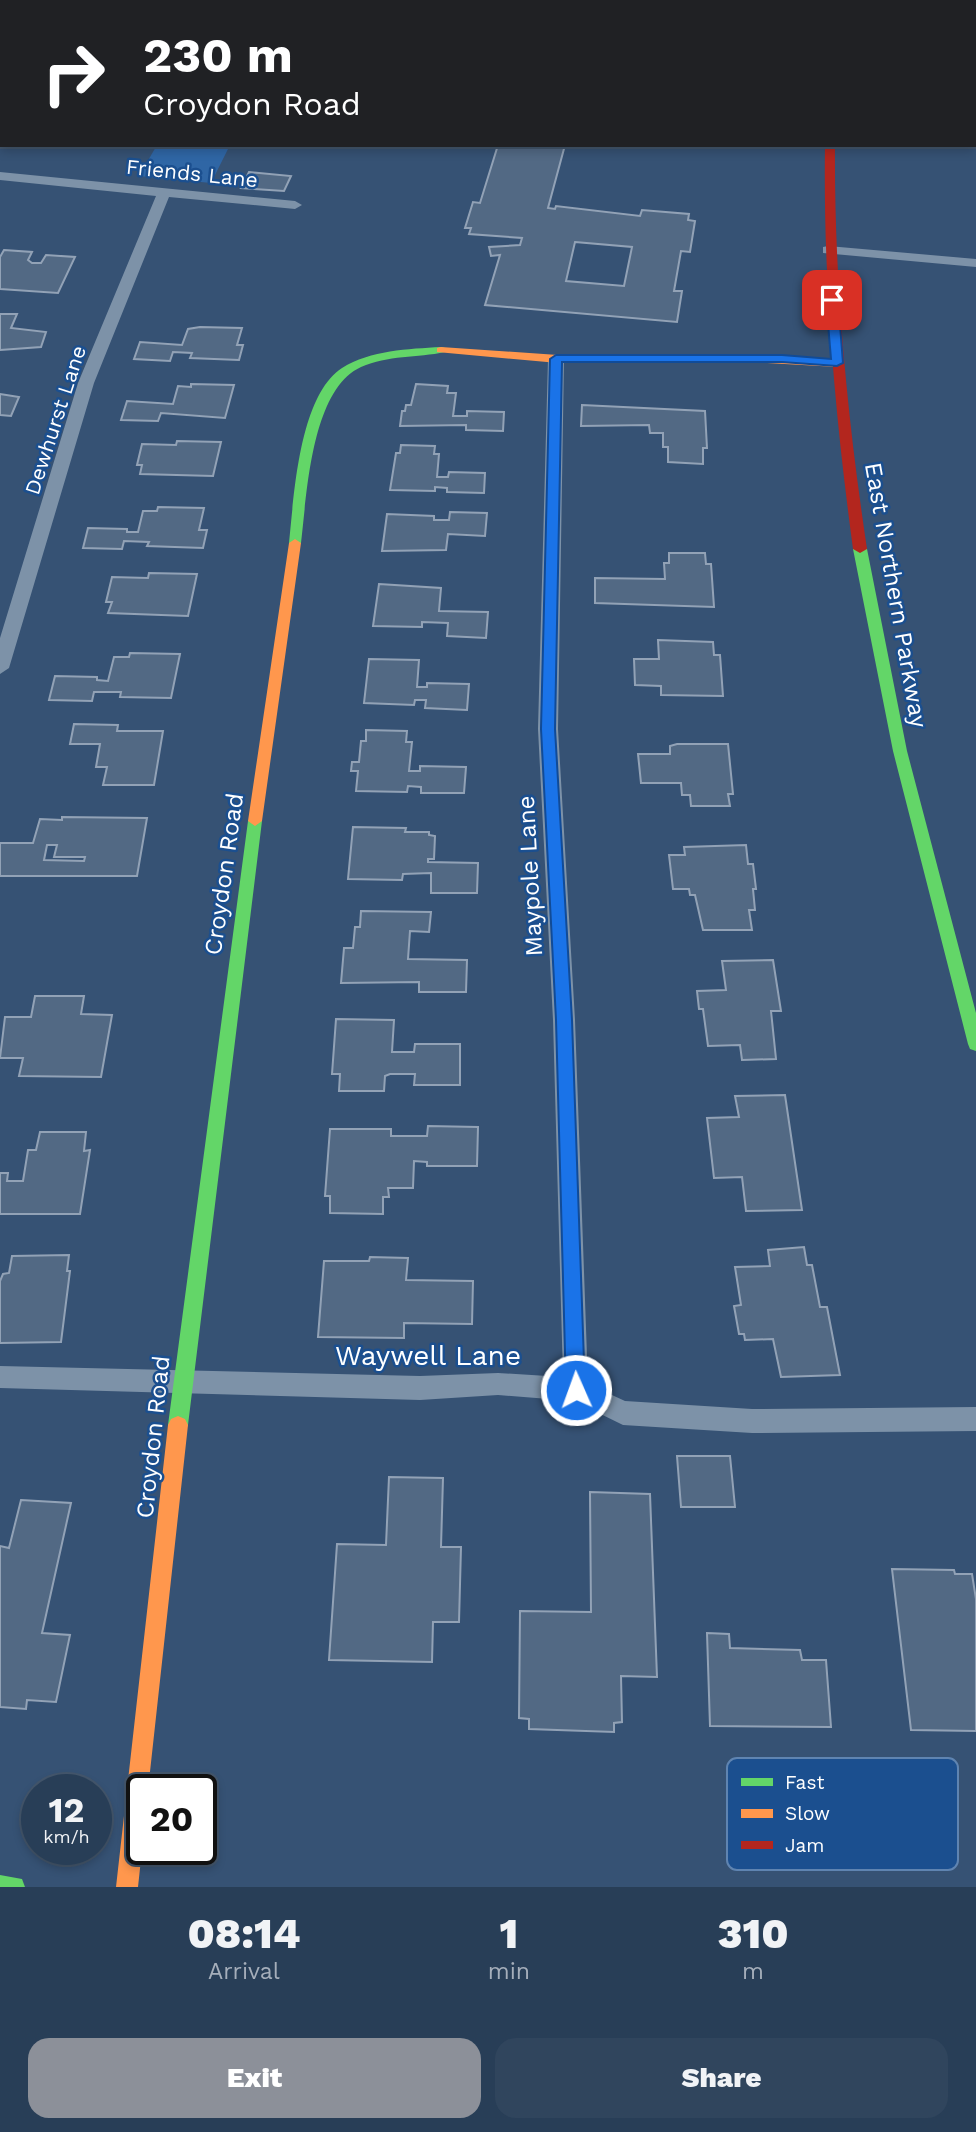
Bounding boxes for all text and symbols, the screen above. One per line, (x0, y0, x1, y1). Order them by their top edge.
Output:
text: 230 m (143, 26, 293, 84)
icon: right (28, 28, 119, 119)
text: Croydon Road (143, 85, 361, 123)
street label: Friends Lane (125, 154, 259, 192)
pin (802, 270, 862, 330)
icon: arrive (813, 281, 851, 319)
street label: Dewhurst Lane (19, 342, 91, 498)
street label: East Northern Parkway (859, 460, 933, 730)
street label: Croydon Road (199, 791, 249, 957)
street label: Maypole Lane (512, 795, 548, 957)
street label: Waywell Lane (335, 1339, 521, 1372)
position arrow (539, 1353, 613, 1427)
street label: Croydon Road (131, 1354, 175, 1520)
legend (727, 1758, 958, 1870)
text: Fast (785, 1771, 824, 1794)
speed limit sign: 20 (126, 1774, 217, 1865)
text: 12 (49, 1789, 84, 1831)
text: Slow (785, 1802, 830, 1825)
text: km/h (43, 1826, 90, 1847)
text: Jam (785, 1834, 824, 1857)
text: 08:14 (187, 1909, 300, 1958)
text: 1 (500, 1909, 518, 1958)
text: 310 (717, 1909, 789, 1958)
text: Arrival (208, 1958, 280, 1985)
text: min (488, 1958, 530, 1985)
text: m (742, 1958, 764, 1985)
button: Exit (28, 2038, 481, 2118)
button: Share (495, 2038, 948, 2118)

